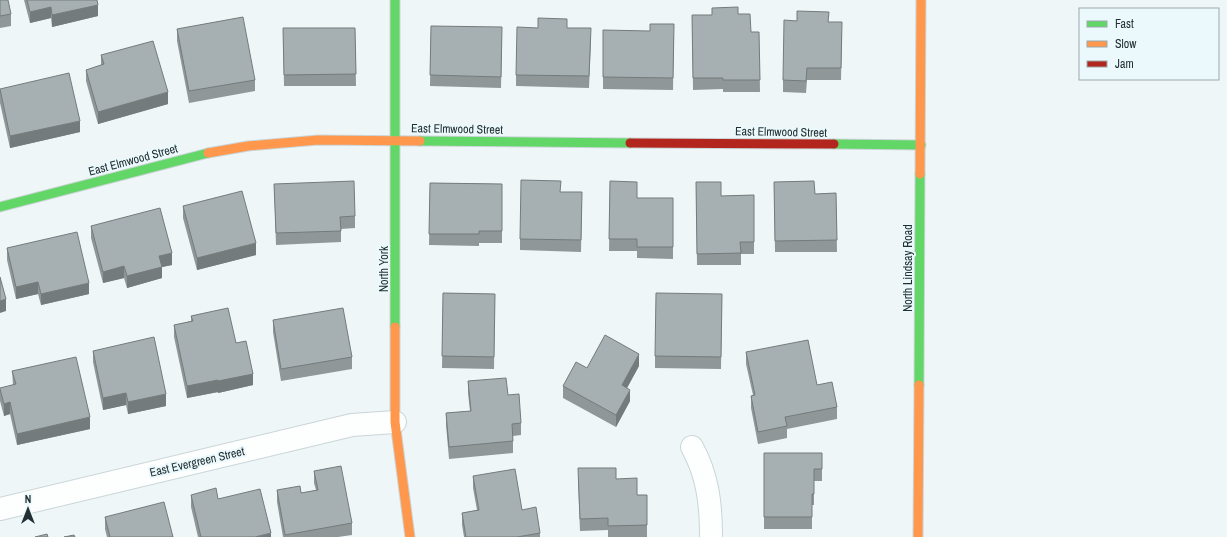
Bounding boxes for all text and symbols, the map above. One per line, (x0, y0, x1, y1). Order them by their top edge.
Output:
legend (1079, 8, 1219, 80)
text: Fast (1115, 16, 1134, 32)
text: Slow (1115, 36, 1137, 52)
text: Jam (1115, 56, 1134, 72)
street label: East Elmwood Street (411, 120, 503, 138)
street label: East Elmwood Street (735, 123, 827, 141)
street label: East Elmwood Street (87, 140, 180, 180)
street label: North Lindsay Road (900, 224, 916, 312)
street label: North York (376, 246, 392, 292)
street label: East Evergreen Street (148, 443, 246, 481)
north arrow (8, 489, 48, 529)
text: N (25, 492, 31, 506)

